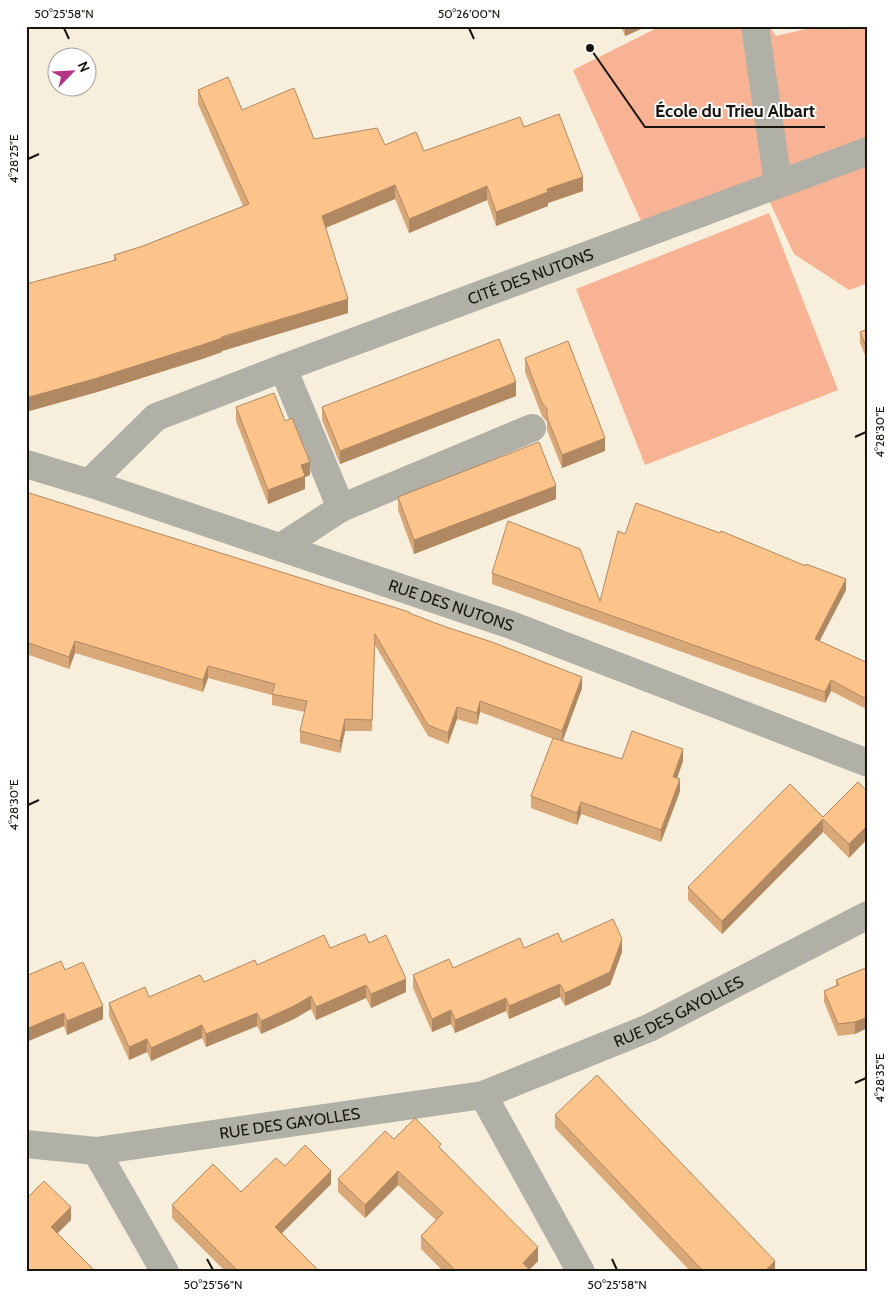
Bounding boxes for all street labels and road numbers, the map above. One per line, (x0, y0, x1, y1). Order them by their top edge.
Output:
street label: CITÉ DES NUTONS (465, 244, 596, 308)
street label: RUE DES NUTONS (386, 575, 516, 635)
street label: RUE DES GAYOLLES (611, 972, 746, 1051)
street label: RUE DES GAYOLLES (218, 1103, 361, 1143)

